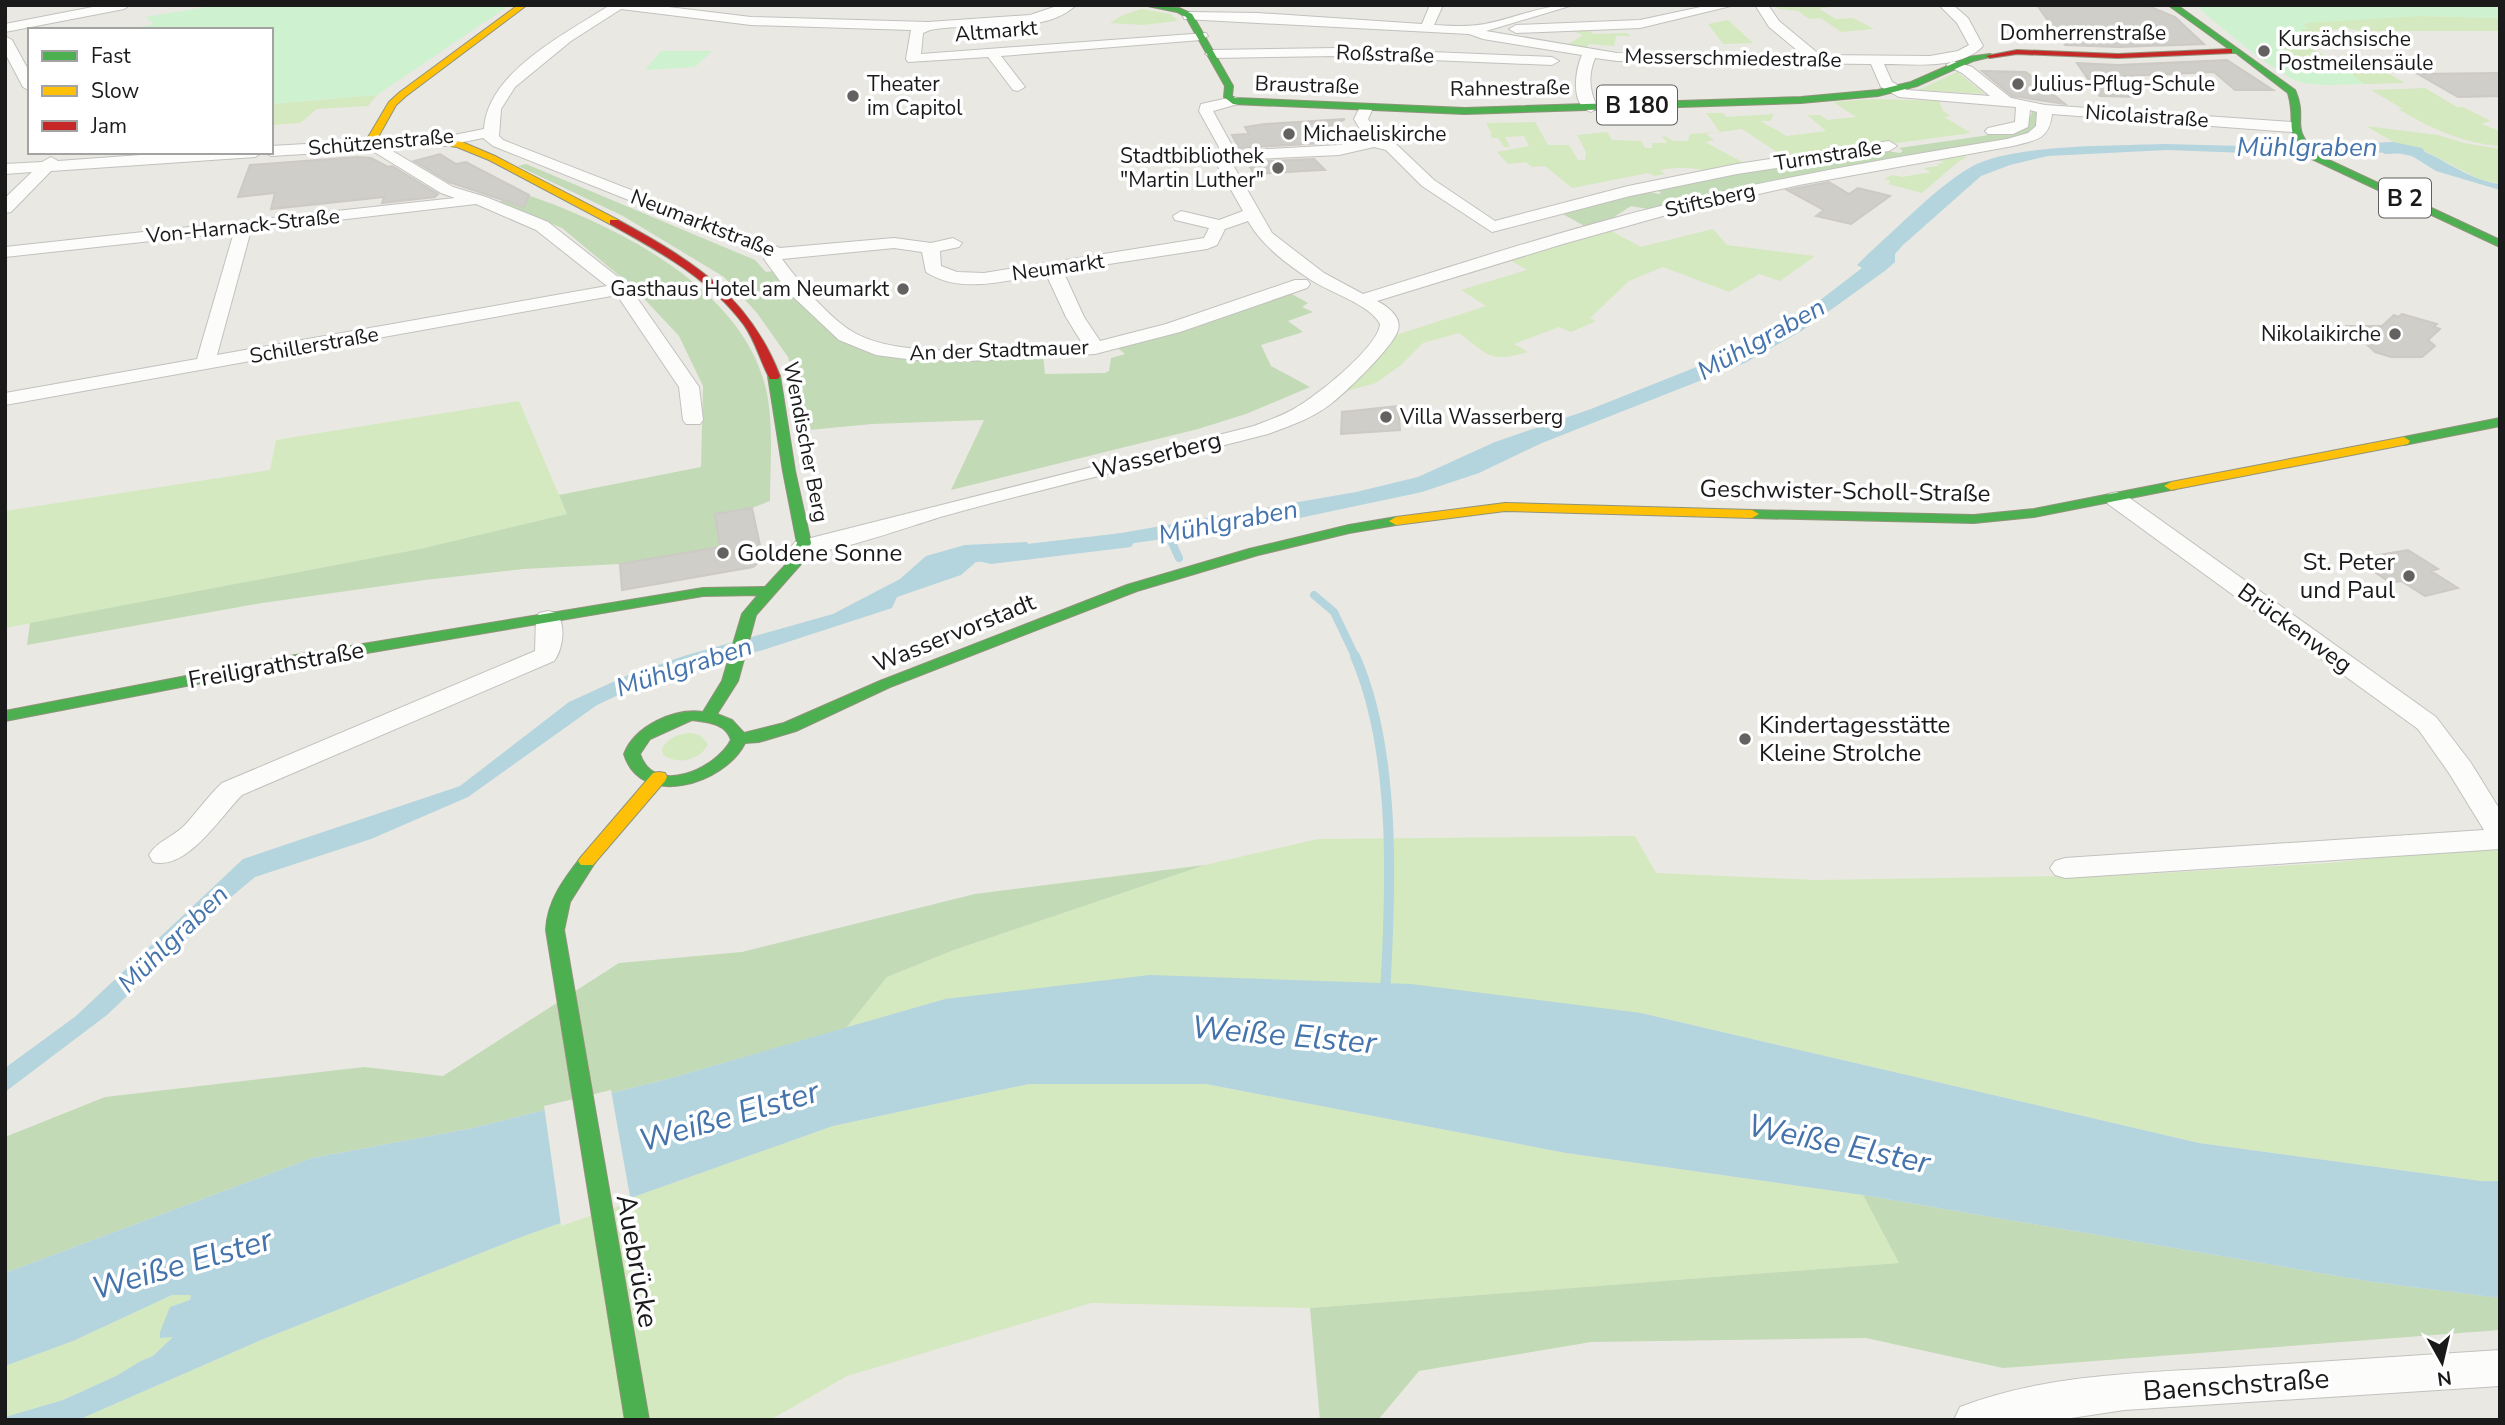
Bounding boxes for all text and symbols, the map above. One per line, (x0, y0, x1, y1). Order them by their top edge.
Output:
street label: Altmarkt (953, 13, 1039, 49)
street label: Domherrenstraße (2000, 19, 2166, 47)
place label: Kursächsische Postmeilensäule (2278, 25, 2433, 77)
legend (28, 28, 273, 154)
street label: Roßstraße (1335, 38, 1435, 70)
text: Fast (91, 42, 131, 70)
street label: Messerschmiedestraße (1624, 42, 1842, 74)
marker: Kursächsische Postmeilensäule (2256, 43, 2272, 59)
street label: Braustraße (1254, 69, 1360, 101)
place label: Theater im Capitol (867, 70, 963, 122)
place label: Julius-Pflug-Schule (2031, 70, 2215, 98)
street label: Rahnestraße (1450, 73, 1570, 103)
marker: Julius-Pflug-Schule (2010, 76, 2026, 92)
text: Slow (91, 77, 140, 105)
road number: B 180 (1597, 86, 1677, 124)
marker: Theater im Capitol (845, 88, 861, 104)
street label: Nicolaistraße (2084, 98, 2210, 134)
text: Jam (90, 112, 127, 140)
place label: Michaeliskirche (1303, 120, 1447, 148)
street label: Schützenstraße (307, 122, 455, 162)
marker: Michaeliskirche (1281, 126, 1297, 142)
water label: Mühlgraben (2236, 130, 2378, 165)
street label: Turmstraße (1772, 133, 1884, 177)
place label: Stadtbibliothek "Martin Luther" (1120, 142, 1264, 194)
marker: Stadtbibliothek "Martin Luther" (1270, 160, 1286, 176)
street label: Stiftsberg (1662, 176, 1758, 224)
road number: B 2 (2379, 178, 2431, 218)
street label: Neumarktstraße (627, 183, 779, 263)
street label: Von-Harnack-Straße (144, 202, 341, 250)
street label: Neumarkt (1010, 247, 1106, 287)
place label: Gasthaus Hotel am Neumarkt (610, 275, 890, 303)
marker: Gasthaus Hotel am Neumarkt (895, 281, 911, 297)
water label: Mühlgraben (1691, 289, 1831, 389)
street label: Schillerstraße (247, 320, 381, 370)
place label: Nikolaikirche (2261, 320, 2381, 348)
marker: Nikolaikirche (2387, 326, 2403, 342)
street label: An der Stadtmauer (909, 333, 1090, 367)
street label: Wendischer Berg (777, 359, 835, 525)
place label: Villa Wasserberg (1399, 403, 1563, 431)
marker: Villa Wasserberg (1378, 409, 1394, 425)
street label: Wasserberg (1089, 424, 1225, 486)
street label: Geschwister-Scholl-Straße (1699, 472, 1991, 510)
water label: Mühlgraben (1155, 491, 1301, 553)
place label: Goldene Sonne (737, 537, 902, 569)
marker: Goldene Sonne (715, 545, 731, 561)
place label: St. Peter und Paul (2300, 546, 2395, 606)
marker: St. Peter und Paul (2401, 568, 2417, 584)
street label: Brückenweg (2231, 576, 2359, 680)
street label: Wasservorstadt (868, 586, 1040, 680)
water label: Mühlgraben (611, 629, 757, 705)
street label: Freiligrathstraße (185, 634, 367, 696)
place label: Kindertagesstätte Kleine Strolche (1759, 709, 1950, 769)
marker: Kindertagesstätte Kleine Strolche (1737, 731, 1753, 747)
water label: Mühlgraben (110, 877, 236, 1001)
water label: Weiße Elster (1190, 1006, 1380, 1065)
water label: Weiße Elster (634, 1069, 826, 1162)
water label: Weiße Elster (1744, 1104, 1936, 1185)
street label: Auebrücke (607, 1191, 667, 1331)
water label: Weiße Elster (87, 1217, 279, 1310)
north arrow (2407, 1327, 2477, 1397)
street label: Baenschstraße (2141, 1360, 2331, 1410)
text: N (2435, 1364, 2453, 1392)

